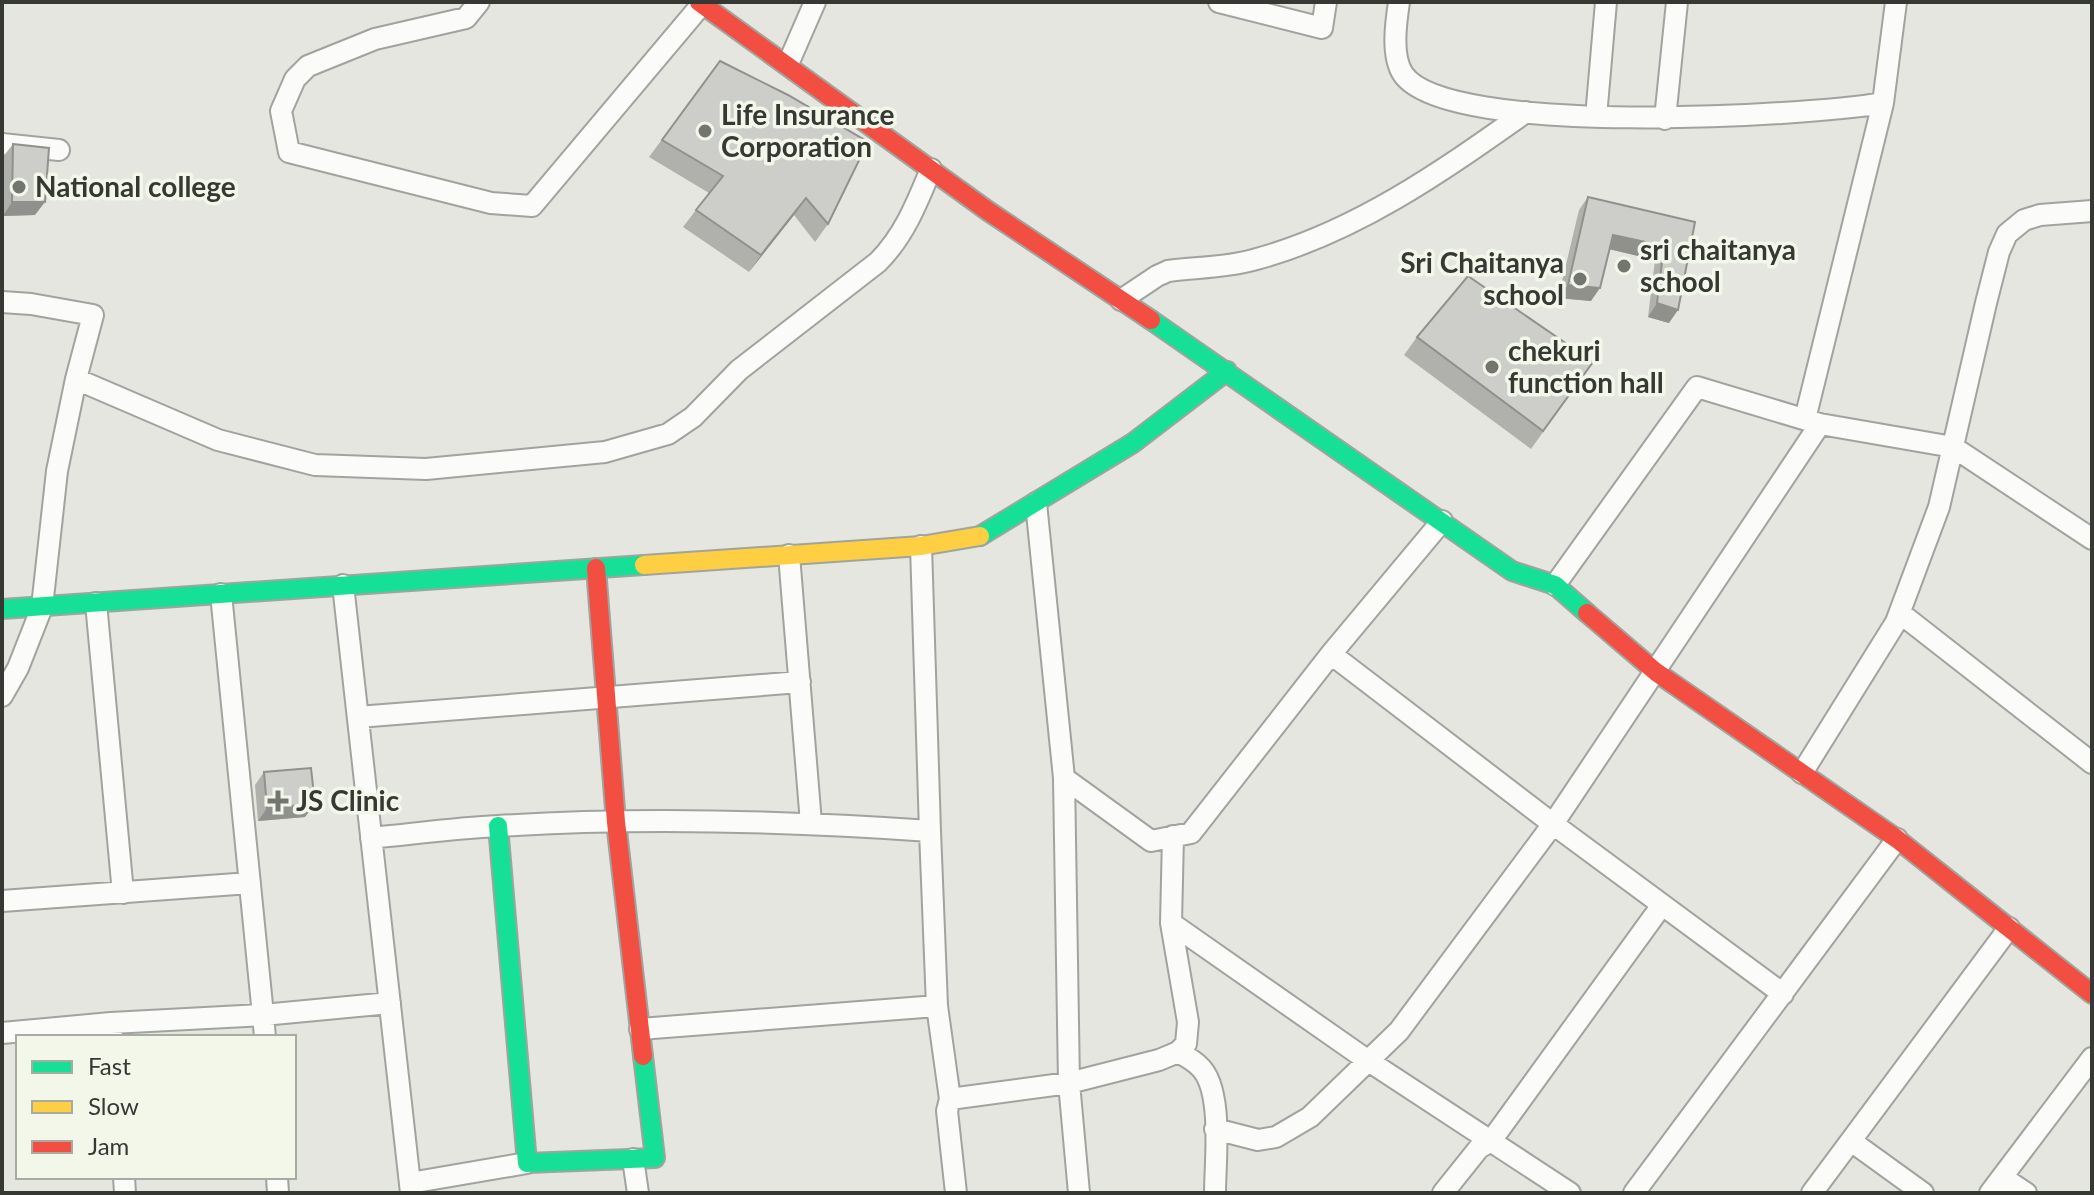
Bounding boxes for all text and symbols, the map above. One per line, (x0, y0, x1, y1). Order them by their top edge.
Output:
place label: Life Insurance Corporation (721, 97, 895, 163)
marker: Life Insurance Corporation (696, 122, 714, 140)
place label: National college (35, 169, 236, 203)
marker: National college (10, 178, 28, 196)
place label: sri chaitanya school (1640, 232, 1796, 298)
place label: Sri Chaitanya school (1400, 245, 1564, 311)
marker: sri chaitanya school (1615, 257, 1633, 275)
marker: Sri Chaitanya school (1571, 270, 1589, 288)
place label: chekuri function hall (1508, 333, 1664, 399)
marker: chekuri function hall (1483, 358, 1501, 376)
place label: JS Clinic (296, 783, 400, 817)
marker: JS Clinic (267, 790, 289, 812)
legend (16, 1035, 296, 1179)
text: Fast (88, 1051, 131, 1080)
text: Slow (88, 1091, 139, 1120)
text: Jam (88, 1131, 129, 1160)

